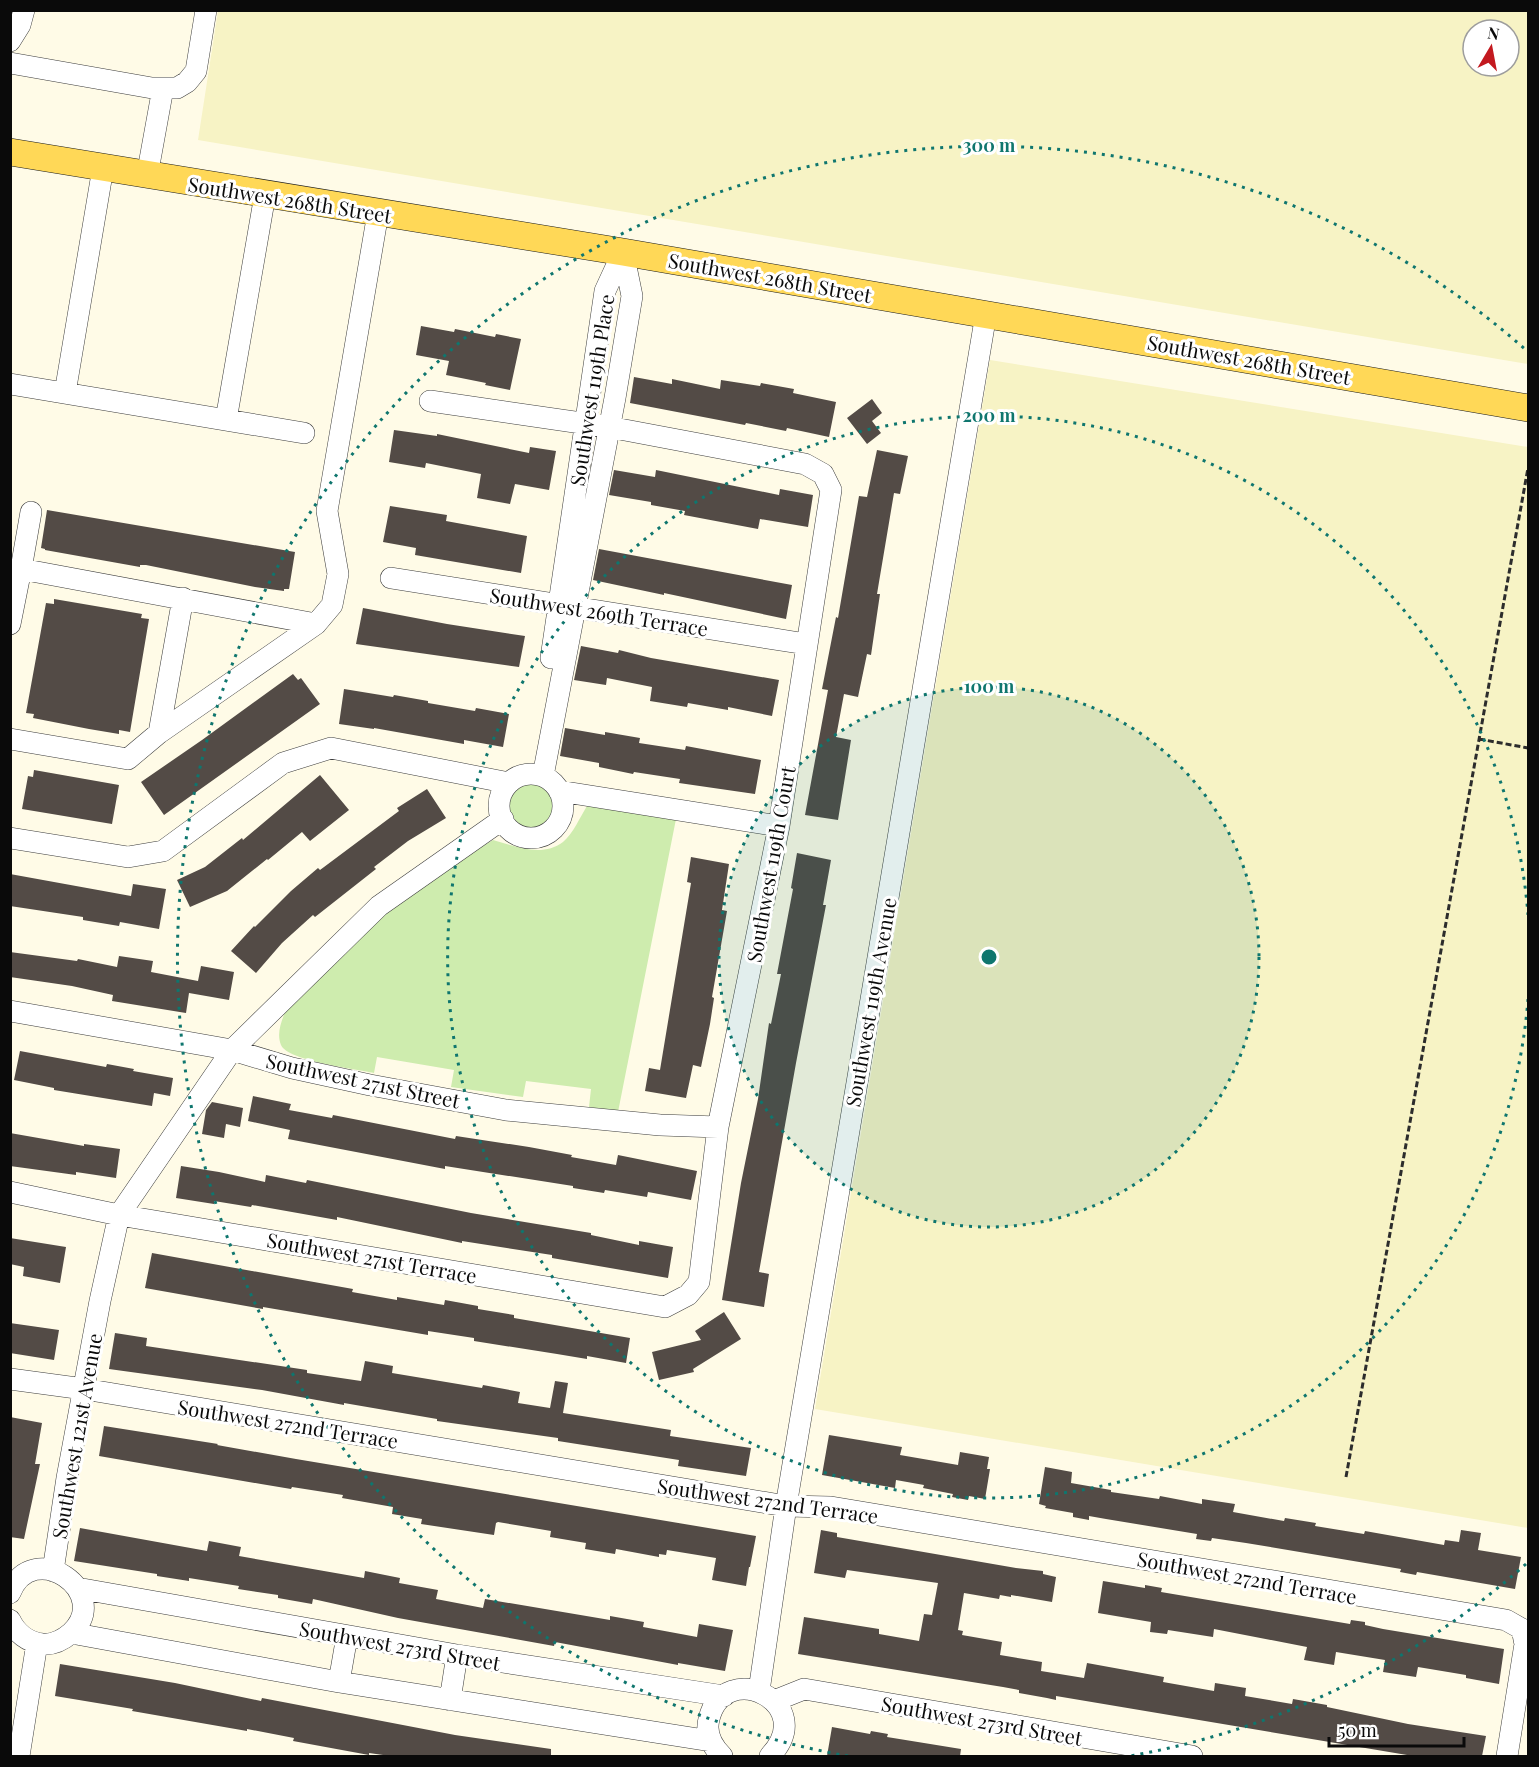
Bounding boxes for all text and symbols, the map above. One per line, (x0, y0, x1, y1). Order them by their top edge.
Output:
north arrow (1461, 18, 1521, 78)
text: N (1486, 21, 1502, 44)
text: 300 m (963, 133, 1016, 157)
street label: Southwest 268th Street (186, 170, 395, 229)
street label: Southwest 268th Street (666, 246, 875, 308)
street label: Southwest 119th Place (563, 292, 619, 488)
street label: Southwest 268th Street (1145, 328, 1354, 390)
text: 200 m (962, 403, 1016, 427)
street label: Southwest 269th Terrace (488, 580, 710, 642)
text: 100 m (964, 674, 1015, 698)
street label: Southwest 119th Court (739, 763, 801, 964)
street label: Southwest 119th Avenue (838, 895, 902, 1109)
centre of rings (979, 947, 999, 967)
street label: Southwest 271st Street (264, 1046, 463, 1114)
street label: Southwest 271st Terrace (265, 1225, 479, 1289)
street label: Southwest 121st Avenue (45, 1331, 107, 1541)
street label: Southwest 272nd Terrace (176, 1392, 400, 1454)
street label: Southwest 272nd Terrace (656, 1471, 880, 1529)
street label: Southwest 272nd Terrace (1135, 1544, 1359, 1610)
street label: Southwest 273rd Street (297, 1614, 503, 1676)
street label: Southwest 273rd Street (879, 1689, 1085, 1751)
scale bar (1329, 1710, 1464, 1748)
text: 50 m (1338, 1718, 1377, 1742)

